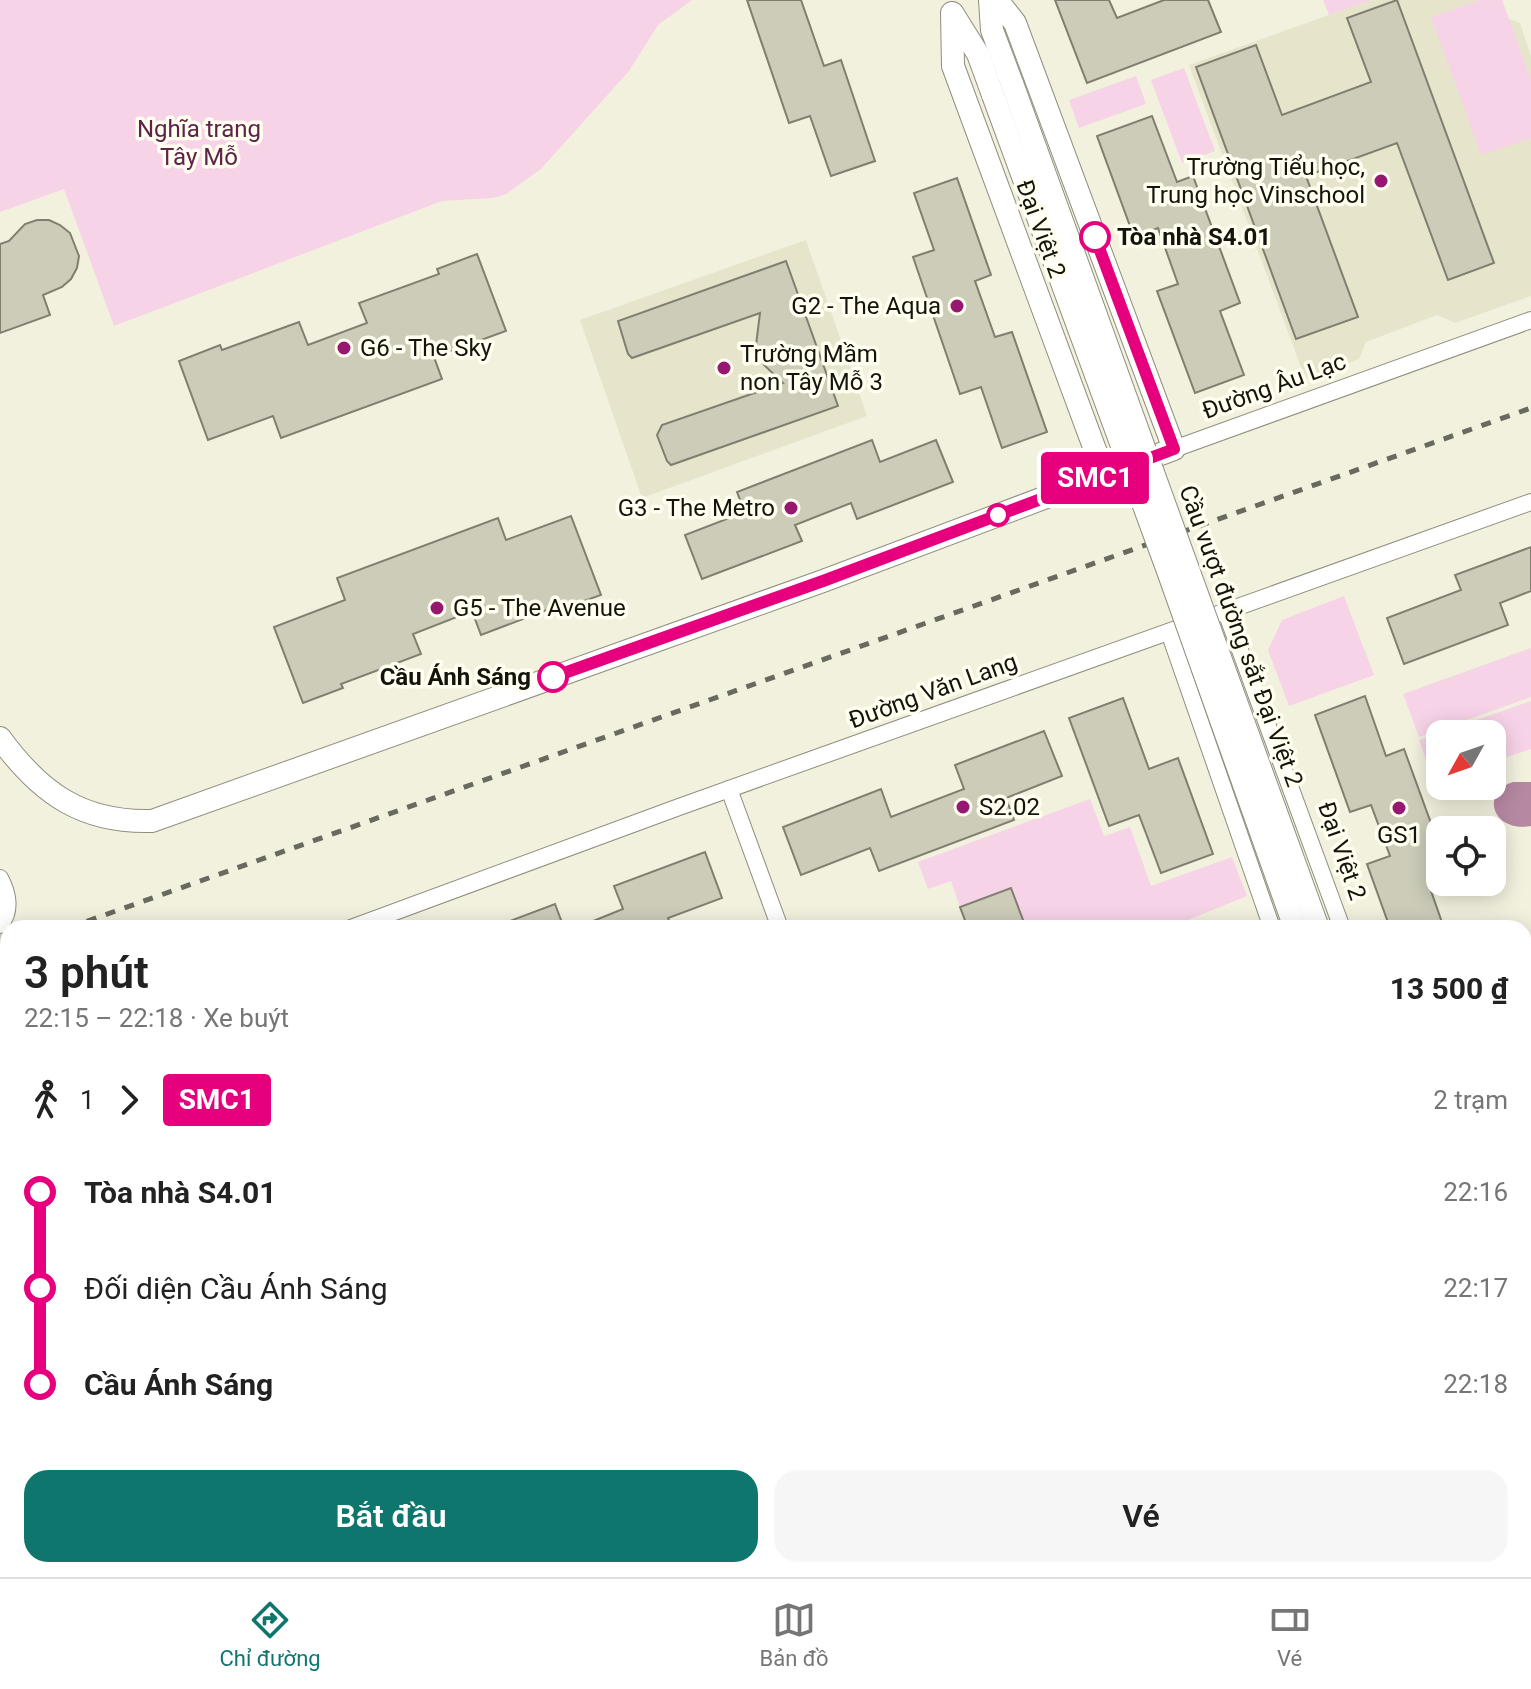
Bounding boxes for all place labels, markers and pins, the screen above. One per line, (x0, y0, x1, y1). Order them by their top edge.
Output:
place label: Trường Tiểu học, Trung học Vinschool (1146, 153, 1365, 209)
marker: Trường Tiểu học, Trung học Vinschool (1372, 172, 1390, 190)
marker: Tòa nhà S4.01 (1080, 222, 1110, 252)
place label: Tòa nhà S4.01 (1117, 223, 1271, 251)
place label: G2 - The Aqua (791, 292, 941, 320)
marker: G2 - The Aqua (948, 297, 966, 315)
place label: G6 - The Sky (360, 334, 493, 362)
marker: G6 - The Sky (335, 339, 353, 357)
place label: Trường Mầm non Tây Mỗ 3 (740, 340, 883, 396)
marker: Trường Mầm non Tây Mỗ 3 (715, 359, 733, 377)
place label: G3 - The Metro (618, 494, 775, 522)
marker: G3 - The Metro (782, 499, 800, 517)
unlabelled marker (987, 504, 1009, 526)
place label: G5 - The Avenue (453, 594, 626, 622)
marker: G5 - The Avenue (428, 599, 446, 617)
marker: Cầu Ánh Sáng (538, 662, 568, 692)
place label: Cầu Ánh Sáng (380, 663, 531, 691)
place label: S2.02 (979, 793, 1040, 821)
marker: S2.02 (954, 798, 972, 816)
marker: GS1 (1390, 799, 1408, 817)
place label: GS1 (1377, 821, 1421, 849)

